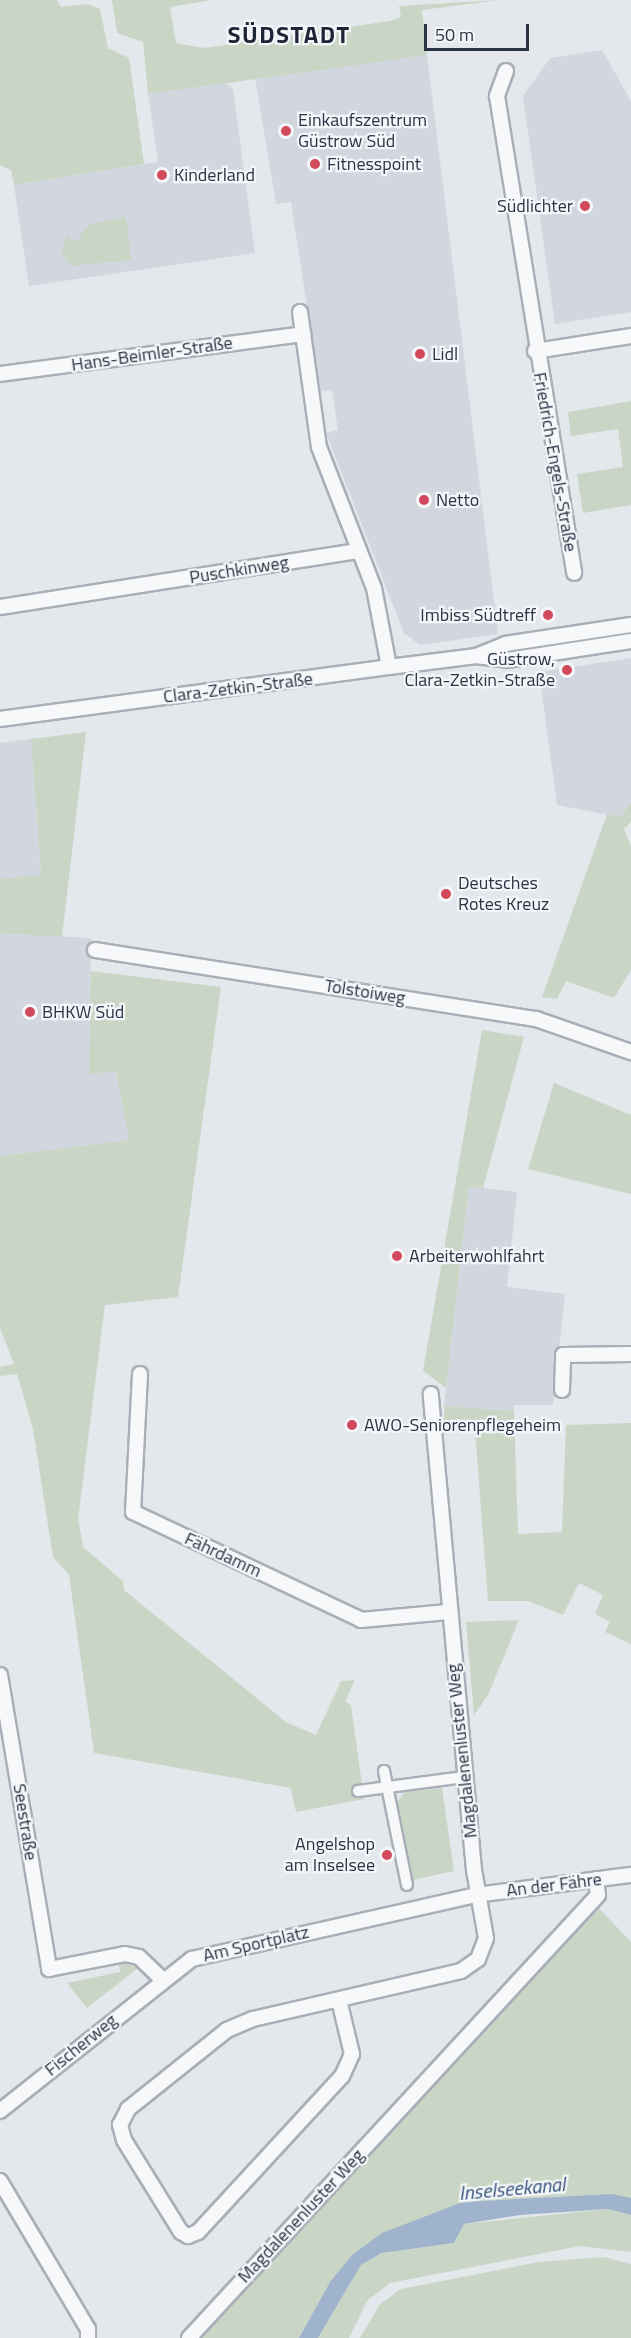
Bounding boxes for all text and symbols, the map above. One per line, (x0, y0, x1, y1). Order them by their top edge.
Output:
scale bar (427, 12, 532, 50)
district label: SÜDSTADT (227, 21, 351, 49)
text: 50 m (435, 21, 474, 48)
place label: Einkaufszentrum Güstrow Süd (298, 110, 427, 152)
marker: Einkaufszentrum Güstrow Süd (279, 124, 293, 138)
place label: Fitnesspoint (327, 153, 421, 175)
marker: Fitnesspoint (308, 157, 322, 171)
place label: Kinderland (174, 164, 255, 186)
marker: Kinderland (155, 168, 169, 182)
place label: Südlichter (497, 195, 573, 217)
marker: Südlichter (578, 199, 592, 213)
street label: Hans-Beimler-Straße (70, 332, 234, 376)
place label: Lidl (432, 343, 458, 365)
marker: Lidl (413, 347, 427, 361)
street label: Friedrich-Engels-Straße (529, 371, 581, 553)
place label: Netto (436, 489, 479, 511)
marker: Netto (417, 493, 431, 507)
street label: Puschkinweg (188, 551, 290, 589)
place label: Imbiss Südtreff (420, 604, 536, 626)
marker: Imbiss Südtreff (541, 608, 555, 622)
place label: Güstrow, Clara-Zetkin-Straße (404, 649, 555, 692)
marker: Güstrow, Clara-Zetkin-Straße (560, 663, 574, 677)
street label: Clara-Zetkin-Straße (162, 668, 314, 708)
place label: Deutsches Rotes Kreuz (458, 873, 549, 916)
marker: Deutsches Rotes Kreuz (439, 887, 453, 901)
street label: Tolstoiweg (323, 975, 407, 1009)
place label: BHKW Süd (42, 1001, 124, 1023)
marker: BHKW Süd (23, 1005, 37, 1019)
place label: Arbeiterwohlfahrt (409, 1245, 544, 1267)
marker: Arbeiterwohlfahrt (390, 1249, 404, 1263)
place label: AWO-Seniorenpflegeheim (364, 1414, 561, 1436)
marker: AWO-Seniorenpflegeheim (345, 1418, 359, 1432)
street label: Fährdamm (181, 1528, 265, 1582)
street label: Magdalenenluster Weg (442, 1663, 482, 1839)
street label: Seestraße (8, 1782, 42, 1862)
place label: Angelshop am Inselsee (285, 1834, 375, 1876)
marker: Angelshop am Inselsee (380, 1848, 394, 1862)
street label: An der Fähre (505, 1868, 603, 1902)
street label: Am Sportplatz (201, 1921, 311, 1967)
street label: Fischerweg (41, 2009, 121, 2081)
street label: Magdalenenluster Weg (233, 2145, 369, 2287)
water label: Inselseekanal (458, 2171, 566, 2205)

